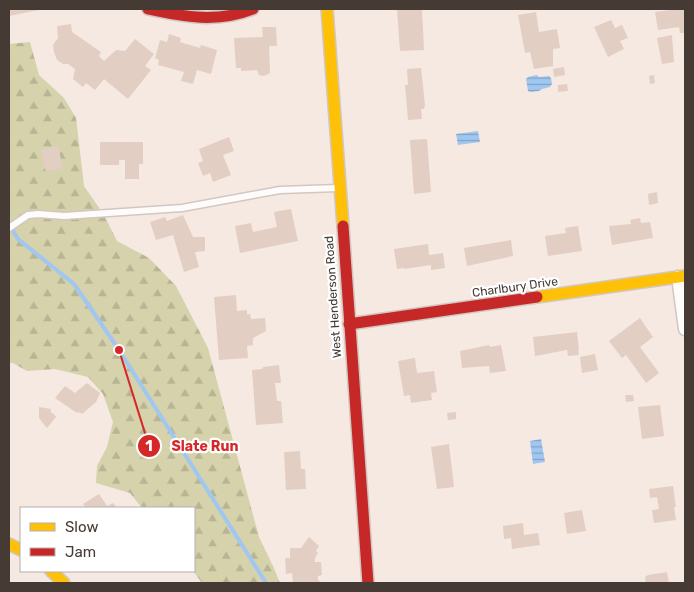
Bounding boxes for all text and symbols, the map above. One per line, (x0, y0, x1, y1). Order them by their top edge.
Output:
street label: West Henderson Road (322, 235, 344, 359)
street label: Charlbury Drive (471, 274, 559, 300)
callout: Slate Run (137, 431, 249, 460)
text: 1 (145, 437, 153, 455)
text: Slate Run (172, 438, 238, 455)
legend (20, 507, 195, 572)
text: Slow (65, 518, 98, 536)
text: Jam (65, 543, 96, 561)

